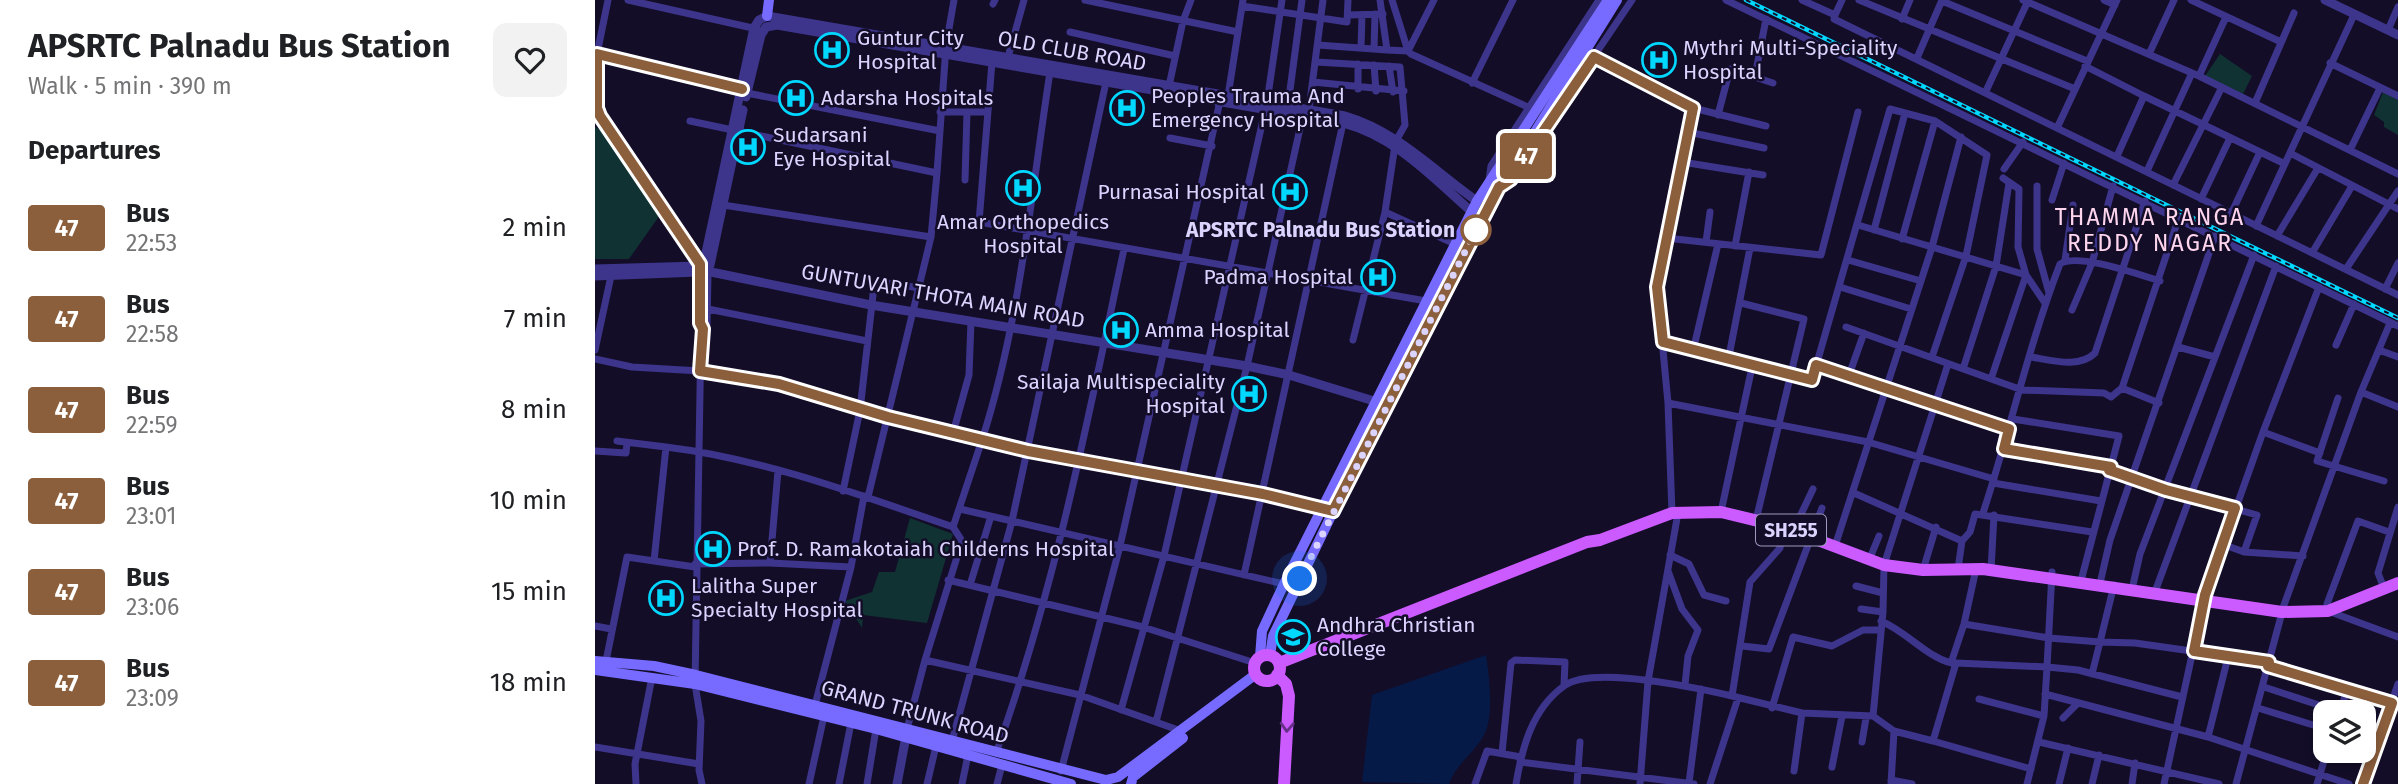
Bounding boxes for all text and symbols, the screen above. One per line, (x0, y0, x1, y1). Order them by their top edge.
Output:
button: heart (493, 23, 567, 97)
place label: Guntur City Hospital (857, 25, 964, 75)
street label: OLD CLUB ROAD (996, 25, 1148, 77)
text: APSRTC Palnadu Bus Station (28, 26, 451, 66)
hospital icon: Guntur City Hospital (813, 31, 851, 69)
place label: Mythri Multi-Speciality Hospital (1683, 35, 1898, 85)
hospital icon: Mythri Multi-Speciality Hospital (1640, 41, 1678, 79)
text: Walk · 5 min · 390 m (28, 72, 232, 100)
hospital icon: Adarsha Hospitals (777, 79, 815, 117)
place label: Peoples Trauma And Emergency Hospital (1151, 83, 1345, 133)
place label: Adarsha Hospitals (821, 85, 993, 111)
hospital icon: Peoples Trauma And Emergency Hospital (1108, 89, 1146, 127)
place label: Sudarsani Eye Hospital (773, 122, 891, 172)
hospital icon: Sudarsani Eye Hospital (729, 128, 767, 166)
line badge: 47 (1495, 133, 1557, 179)
text: Departures (28, 135, 161, 166)
text: 47 (1514, 142, 1538, 170)
hospital icon: Amar Orthopedics Hospital (1004, 169, 1042, 207)
hospital icon: Purnasai Hospital (1271, 173, 1309, 211)
place label: Purnasai Hospital (1097, 179, 1265, 205)
text: Bus (126, 198, 169, 229)
district label: THAMMA RANGA REDDY NAGAR (2055, 203, 2245, 257)
place label: Amar Orthopedics Hospital (937, 209, 1109, 259)
text: 2 min (502, 212, 567, 243)
text: 47 (54, 214, 79, 242)
marker: APSRTC Palnadu Bus Station (1461, 215, 1491, 245)
place label: APSRTC Palnadu Bus Station (1185, 217, 1455, 243)
text: 22:53 (126, 229, 177, 257)
street label: GUNTUVARI THOTA MAIN ROAD (799, 258, 1087, 334)
hospital icon: Padma Hospital (1359, 258, 1397, 296)
place label: Padma Hospital (1203, 264, 1353, 290)
text: Bus (126, 289, 169, 320)
text: 7 min (504, 303, 567, 334)
text: 47 (54, 305, 79, 333)
hospital icon: Amma Hospital (1102, 311, 1140, 349)
place label: Amma Hospital (1145, 317, 1290, 343)
text: 22:58 (126, 320, 179, 348)
place label: Sailaja Multispeciality Hospital (1017, 369, 1226, 419)
hospital icon: Sailaja Multispeciality Hospital (1230, 375, 1268, 413)
text: Bus (126, 380, 169, 411)
text: 8 min (501, 394, 567, 425)
text: 47 (54, 396, 79, 424)
text: 22:59 (126, 411, 178, 439)
text: Bus (126, 471, 169, 502)
text: 10 min (489, 485, 567, 516)
text: 47 (54, 487, 79, 515)
text: 23:01 (126, 502, 177, 530)
road number: SH255 (1756, 514, 1826, 545)
hospital icon: Prof. D. Ramakotaiah Childerns Hospital (694, 530, 732, 568)
place label: Prof. D. Ramakotaiah Childerns Hospital (737, 536, 1114, 562)
your location (1282, 561, 1317, 596)
text: Bus (126, 562, 169, 593)
place label: Lalitha Super Specialty Hospital (691, 573, 863, 623)
text: 15 min (491, 576, 567, 607)
text: 47 (54, 578, 79, 606)
hospital icon: Lalitha Super Specialty Hospital (647, 579, 685, 617)
text: 23:06 (126, 593, 179, 621)
place label: Andhra Christian College (1317, 612, 1476, 662)
school or university icon: Andhra Christian College (1274, 618, 1312, 656)
text: Bus (126, 653, 169, 684)
text: 18 min (490, 667, 567, 698)
text: 47 (54, 669, 79, 697)
street label: GRAND TRUNK ROAD (818, 674, 1012, 750)
text: 23:09 (126, 684, 179, 712)
map controls (2313, 700, 2376, 763)
button: layers (2313, 700, 2376, 763)
one-way arrow (1280, 722, 1295, 733)

